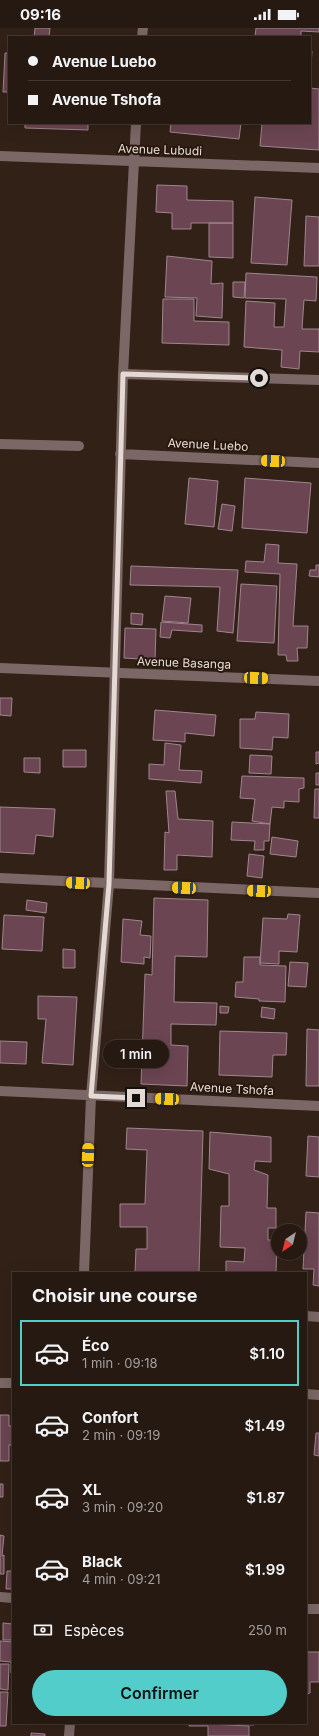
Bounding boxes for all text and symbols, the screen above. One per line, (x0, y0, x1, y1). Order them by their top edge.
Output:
text: 09:16 (20, 5, 61, 24)
text: Avenue Luebo (52, 52, 156, 71)
text: Avenue Tshofa (52, 90, 161, 109)
street label: Avenue Lubudi (118, 141, 202, 158)
route start (250, 369, 268, 387)
street label: Avenue Luebo (167, 435, 249, 454)
car (261, 454, 285, 468)
street label: Avenue Basanga (137, 653, 231, 672)
car (244, 672, 268, 684)
car (66, 876, 90, 890)
car (172, 881, 196, 895)
car (247, 884, 271, 898)
callout: 1 min (103, 1040, 169, 1068)
text: 1 min (120, 1046, 152, 1062)
street label: Avenue Tshofa (190, 1079, 274, 1098)
route end (127, 1089, 145, 1107)
car (155, 1092, 179, 1106)
car (82, 1143, 94, 1167)
north arrow (271, 1224, 307, 1260)
map controls (271, 1224, 307, 1260)
text: Choisir une course (32, 1285, 197, 1306)
icon: car (34, 1335, 70, 1371)
text: Éco (82, 1336, 109, 1355)
text: $1.10 (249, 1344, 285, 1363)
text: 1 min · 09:18 (82, 1355, 158, 1371)
icon: car (34, 1407, 70, 1443)
text: Confort (82, 1408, 138, 1427)
text: $1.49 (245, 1416, 285, 1435)
text: 2 min · 09:19 (82, 1427, 160, 1443)
icon: car (34, 1479, 70, 1515)
text: XL (82, 1480, 102, 1499)
text: $1.87 (246, 1488, 285, 1507)
text: 3 min · 09:20 (82, 1499, 163, 1515)
icon: car (34, 1551, 70, 1587)
text: Black (82, 1552, 122, 1571)
text: $1.99 (245, 1560, 285, 1579)
text: 4 min · 09:21 (82, 1571, 161, 1587)
icon: cash (32, 1619, 54, 1641)
text: Espèces (64, 1621, 124, 1640)
text: 250 m (248, 1622, 287, 1638)
button: Confirmer (32, 1670, 287, 1716)

